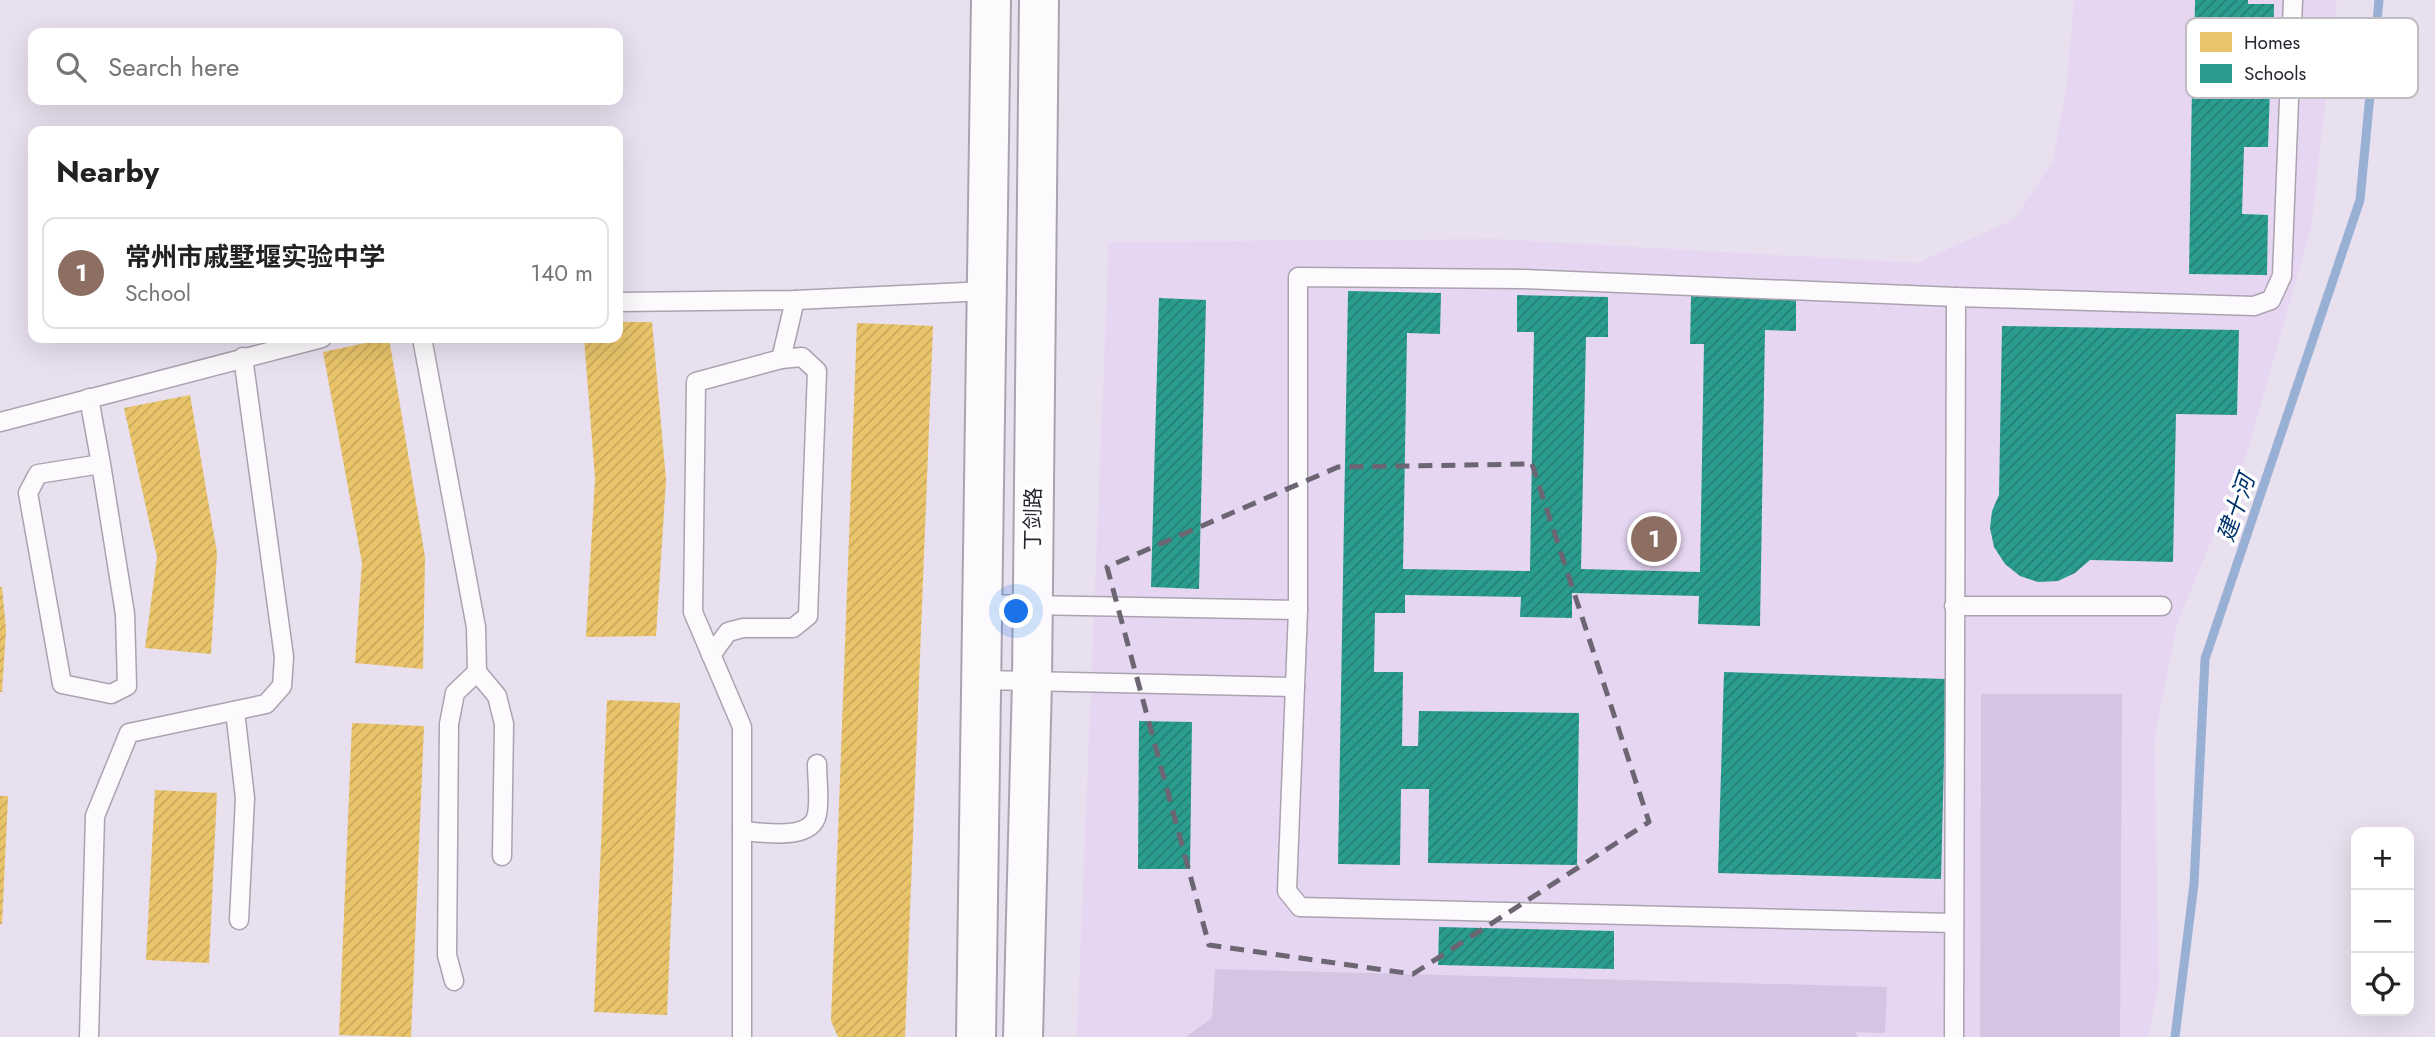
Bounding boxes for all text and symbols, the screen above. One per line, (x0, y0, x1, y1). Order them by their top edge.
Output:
legend (2186, 18, 2418, 98)
search box (28, 28, 623, 105)
text: Homes (2244, 29, 2301, 56)
icon: search (52, 48, 90, 86)
text: Search here (108, 48, 240, 86)
text: Schools (2244, 60, 2307, 87)
text: Nearby (56, 150, 159, 193)
text: 常州市戚墅堰实验中学 (125, 238, 385, 276)
text: 1 (75, 256, 87, 290)
text: 140 m (531, 256, 593, 290)
text: School (125, 276, 191, 310)
water label: 建十河 (2209, 466, 2265, 546)
street label: 丁剑路 (1017, 487, 1049, 551)
pin: 1 (1631, 513, 1677, 565)
your location (999, 594, 1033, 628)
map controls (2351, 827, 2414, 1016)
button: + (2351, 827, 2414, 890)
button: − (2351, 890, 2414, 953)
button: locate (2351, 953, 2414, 1016)

